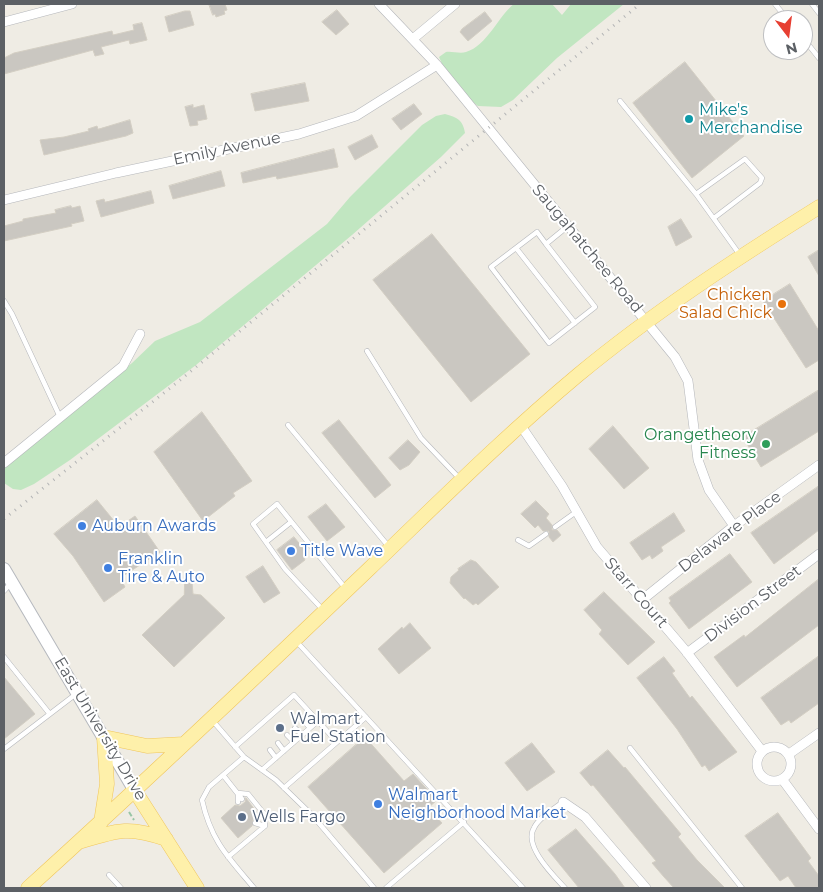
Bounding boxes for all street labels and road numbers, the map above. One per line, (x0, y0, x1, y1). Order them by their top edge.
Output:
street label: Emily Avenue (171, 128, 283, 170)
street label: Saugahatchee Road (528, 181, 646, 317)
street label: Delaware Place (675, 487, 785, 577)
street label: Starr Court (600, 554, 672, 632)
street label: Division Street (701, 561, 805, 647)
street label: East University Drive (50, 654, 150, 804)

